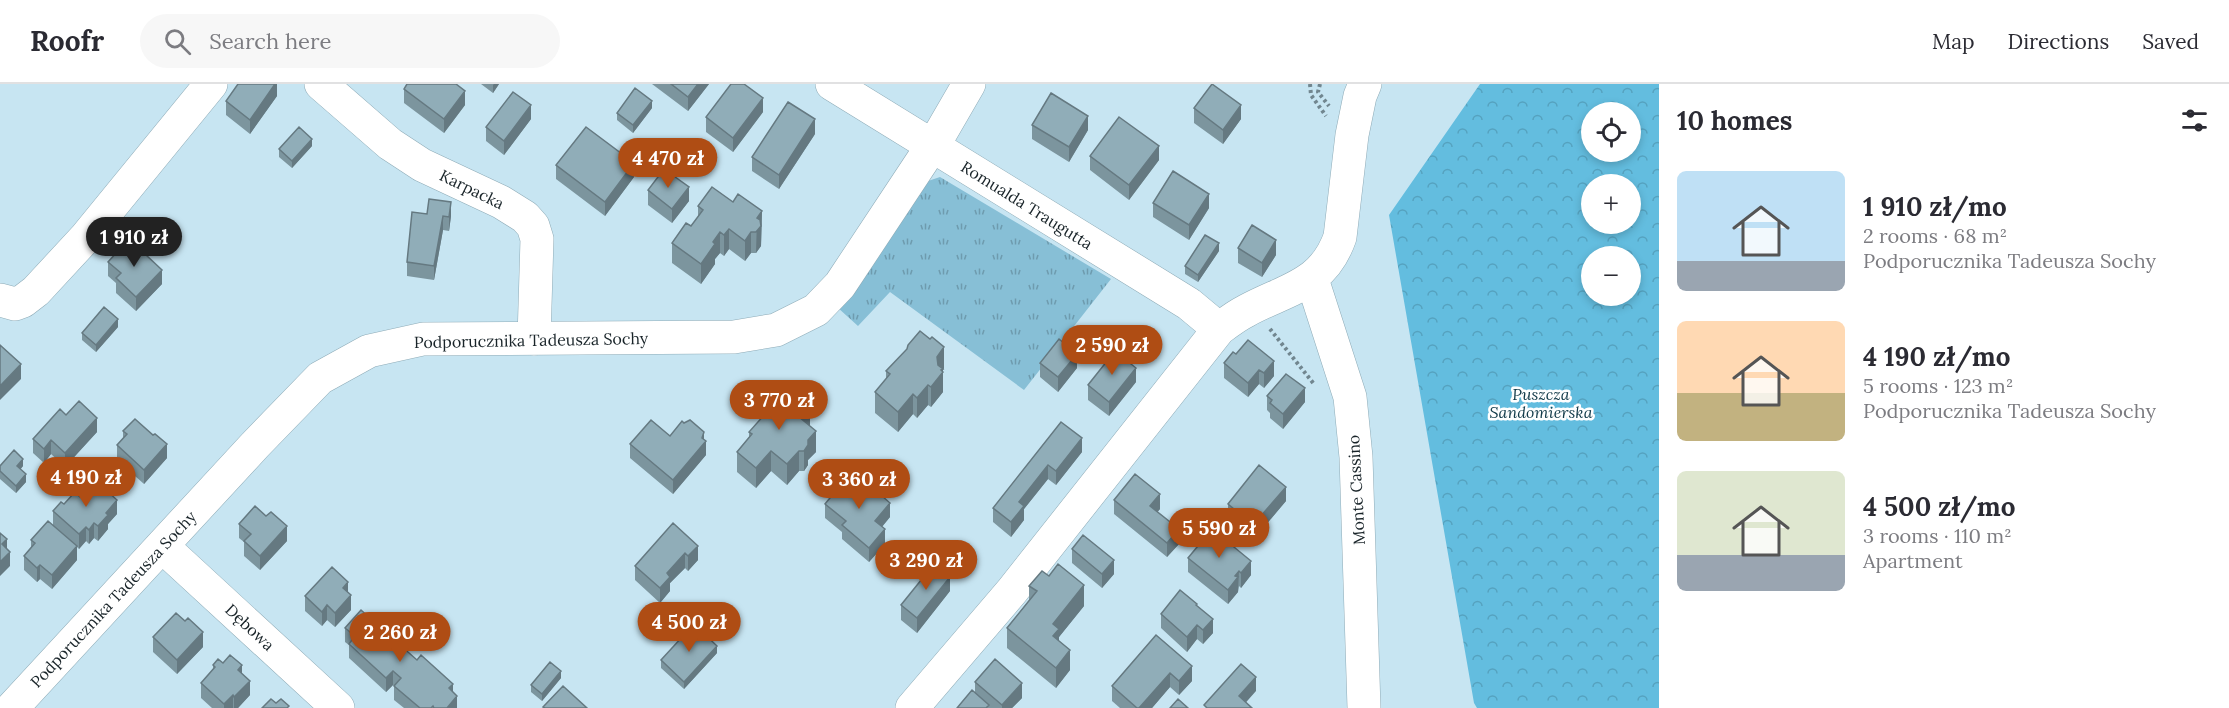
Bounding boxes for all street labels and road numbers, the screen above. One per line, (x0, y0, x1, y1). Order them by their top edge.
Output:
street label: Romualda Traugutta (957, 156, 1097, 254)
street label: Karpacka (436, 165, 508, 213)
street label: Podporucznika Tadeusza Sochy (414, 328, 649, 352)
street label: Monte Cassino (1343, 434, 1369, 546)
street label: Podporucznika Tadeusza Sochy (26, 506, 201, 692)
street label: Dębowa (221, 599, 279, 655)

